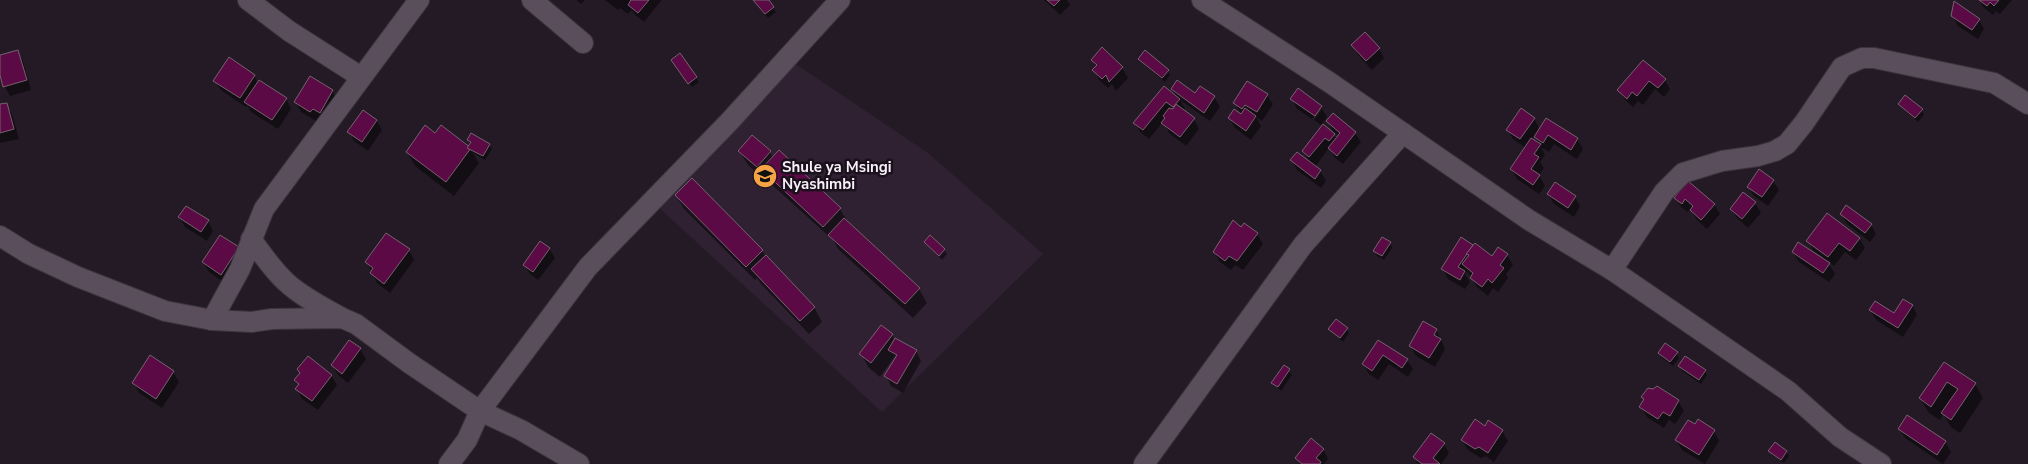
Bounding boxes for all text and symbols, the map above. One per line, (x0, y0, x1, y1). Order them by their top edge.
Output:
place label: Shule ya Msingi Nyashimbi (782, 157, 892, 194)
school or university icon: Shule ya Msingi Nyashimbi (752, 163, 778, 189)

